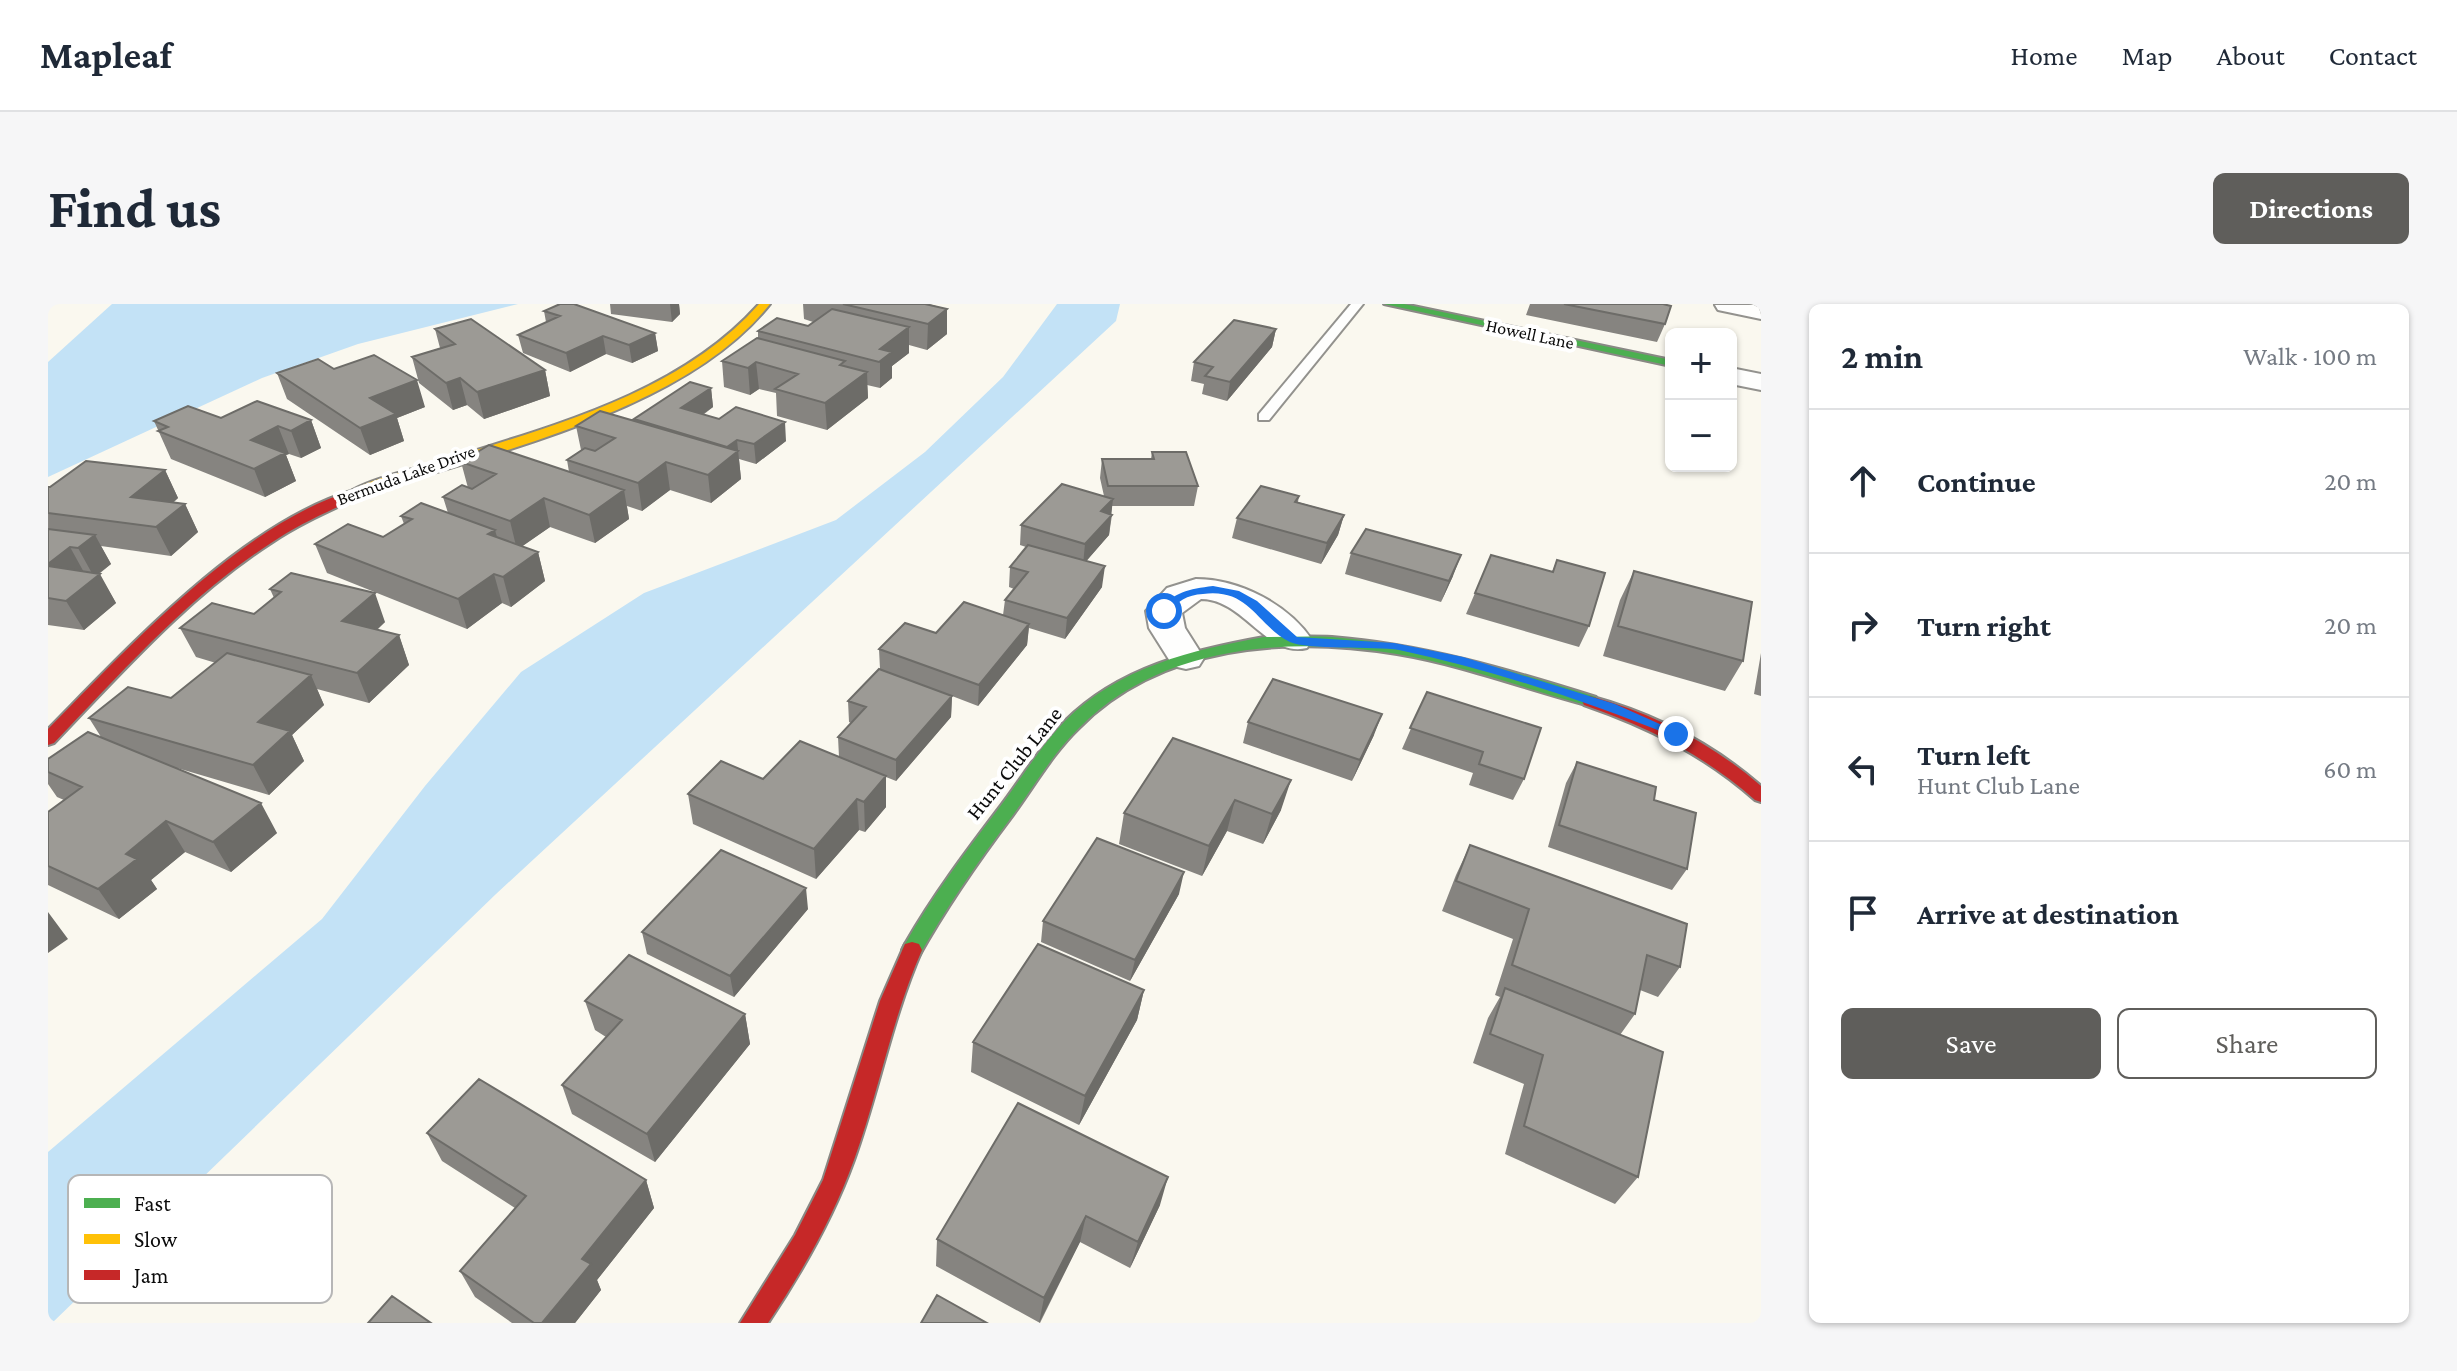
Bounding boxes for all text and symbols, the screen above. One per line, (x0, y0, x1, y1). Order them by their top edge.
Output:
text: Mapleaf (40, 34, 172, 76)
text: Home (2011, 40, 2078, 71)
text: Map (2122, 40, 2173, 71)
text: About (2217, 40, 2285, 71)
text: Contact (2329, 40, 2417, 71)
button: Directions (2213, 173, 2409, 244)
text: Find us (48, 177, 221, 239)
street label: Howell Lane (1484, 315, 1576, 353)
map controls (1665, 328, 1737, 472)
button: + (1665, 328, 1737, 400)
text: 2 min (1841, 338, 1923, 375)
text: Walk · 100 m (2243, 342, 2377, 371)
button: − (1665, 400, 1737, 472)
street label: Bermuda Lake Drive (334, 441, 478, 509)
icon: ahead (1841, 459, 1885, 503)
text: Continue (1917, 465, 2036, 498)
text: 20 m (2324, 467, 2377, 496)
route start (1146, 593, 1182, 629)
icon: right (1841, 603, 1885, 647)
text: Turn right (1917, 609, 2051, 642)
text: 20 m (2324, 611, 2377, 640)
street label: Hunt Club Lane (961, 702, 1067, 824)
route end (1658, 716, 1694, 752)
text: Turn left (1917, 738, 2030, 771)
icon: left (1841, 747, 1885, 791)
text: 60 m (2323, 755, 2377, 784)
text: Hunt Club Lane (1917, 771, 2080, 800)
icon: arrive (1841, 891, 1885, 935)
text: Arrive at destination (1917, 897, 2179, 930)
button: Save (1841, 1008, 2101, 1079)
button: Share (2117, 1008, 2377, 1079)
legend (68, 1175, 332, 1303)
text: Fast (134, 1191, 171, 1216)
text: Slow (134, 1227, 178, 1252)
text: Jam (132, 1263, 169, 1288)

